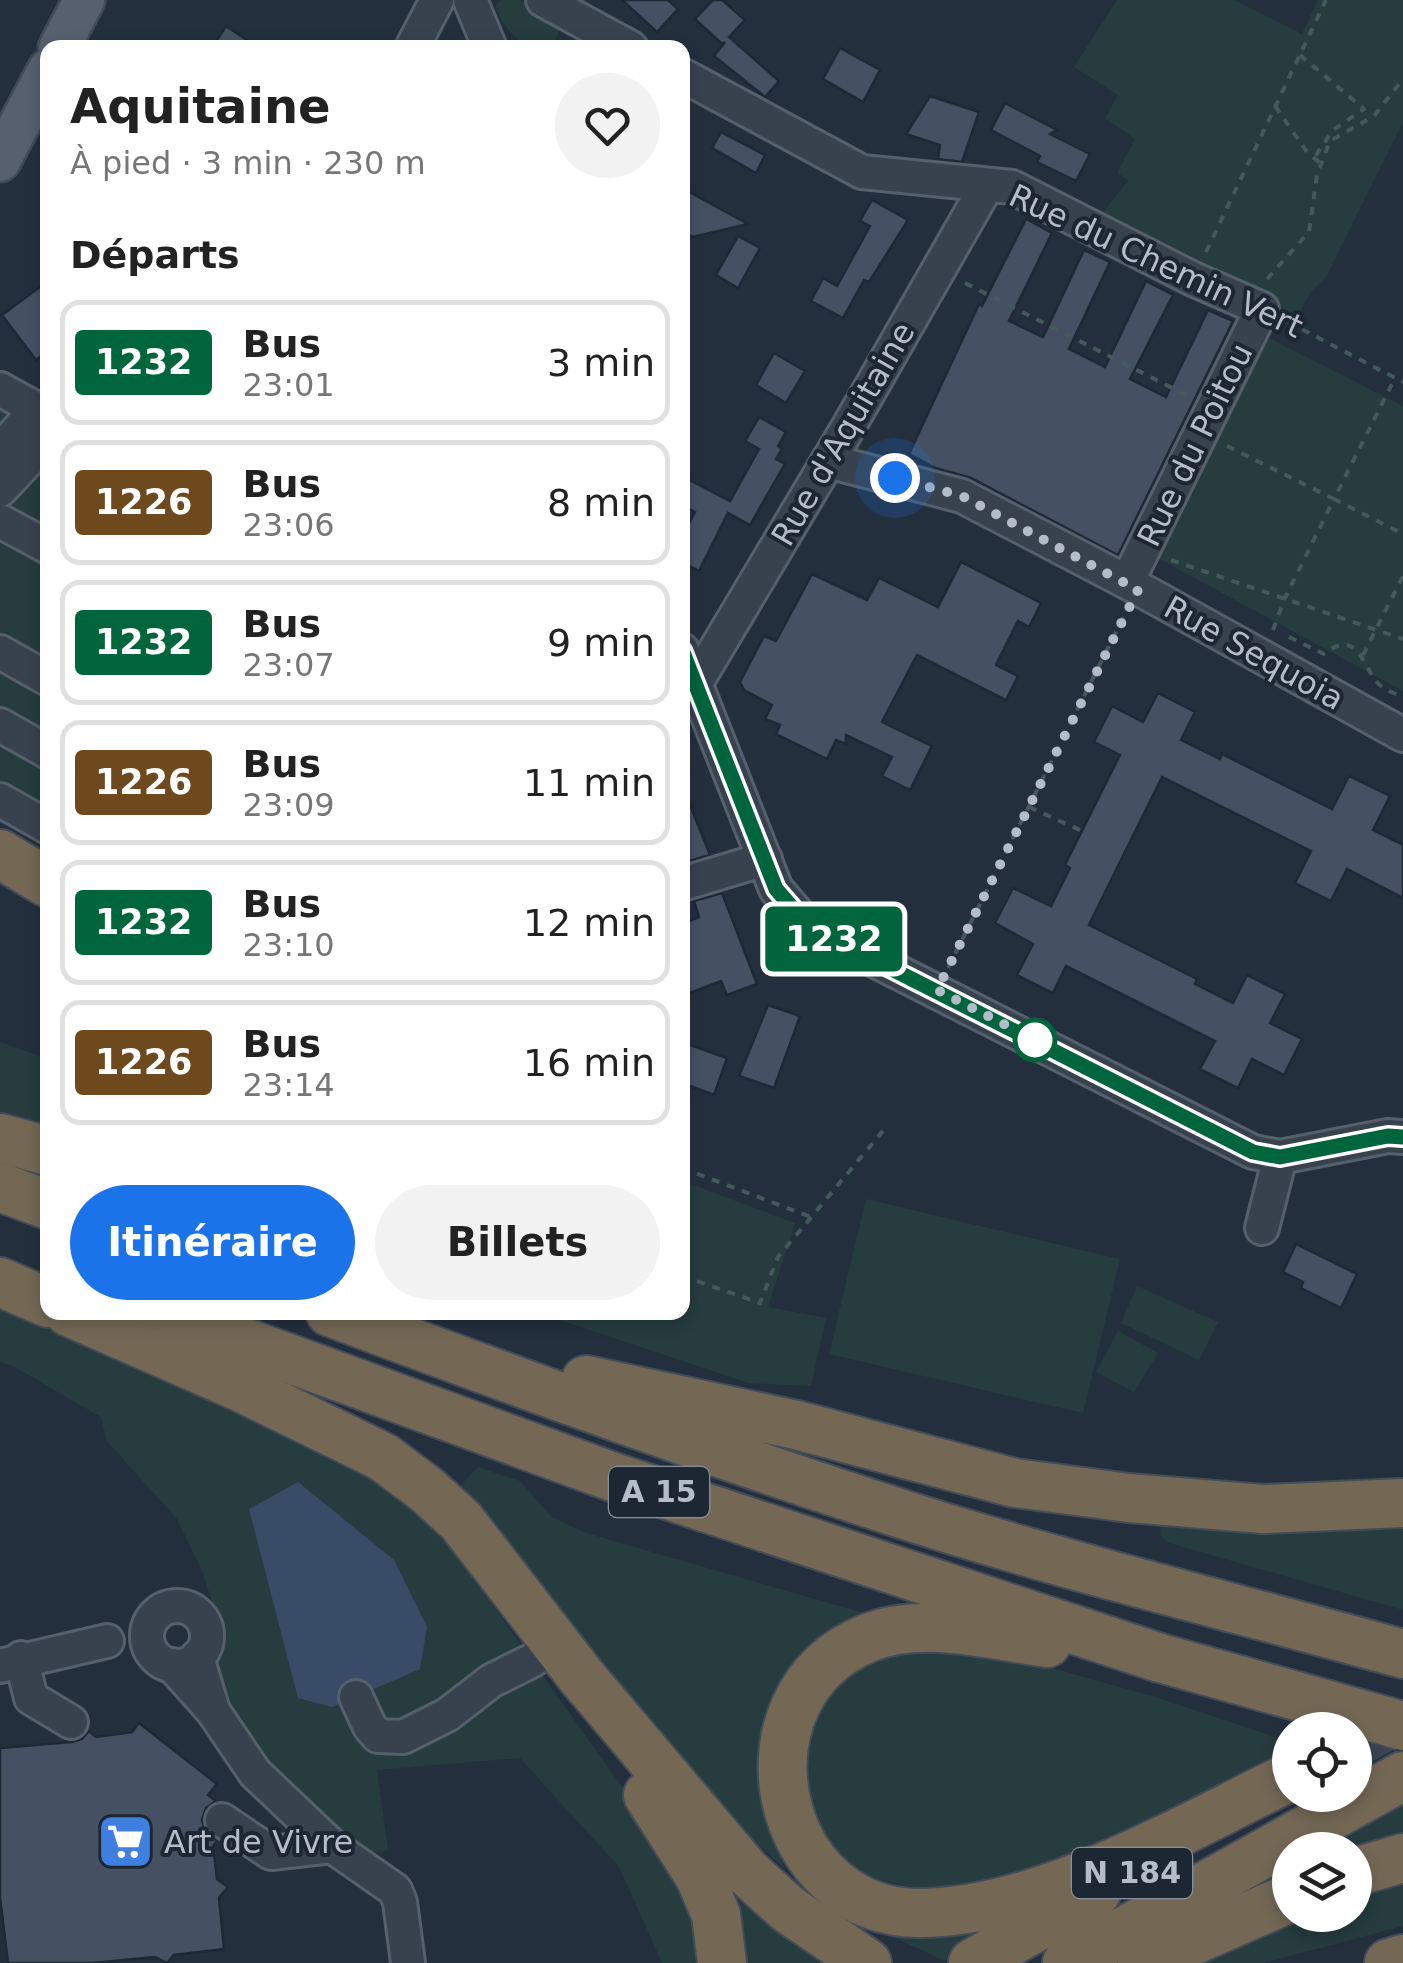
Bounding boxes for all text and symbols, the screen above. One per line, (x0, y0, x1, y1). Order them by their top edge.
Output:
button: heart (555, 73, 660, 178)
text: Aquitaine (70, 78, 331, 134)
text: À pied · 3 min · 230 m (70, 144, 426, 182)
street label: Rue du Chemin Vert (1003, 176, 1309, 346)
text: Départs (70, 233, 240, 277)
street label: Rue d'Aquitaine (764, 315, 922, 553)
text: Bus (242, 322, 321, 366)
street label: Rue du Poitou (1130, 337, 1260, 553)
text: 3 min (547, 341, 655, 385)
text: 1232 (95, 342, 192, 382)
text: 23:01 (242, 366, 335, 404)
your location (870, 453, 920, 503)
text: Bus (242, 462, 321, 506)
text: 8 min (547, 481, 655, 525)
text: 1226 (95, 482, 192, 522)
text: 23:06 (242, 506, 335, 544)
street label: Rue Sequoia (1157, 588, 1351, 718)
text: Bus (242, 602, 321, 646)
text: 9 min (547, 621, 655, 665)
text: 1232 (95, 622, 192, 662)
text: 23:07 (242, 646, 335, 684)
text: Bus (242, 742, 321, 786)
text: 11 min (523, 761, 655, 805)
text: 1226 (95, 762, 192, 802)
text: 23:09 (242, 786, 335, 824)
text: Bus (242, 882, 321, 926)
text: 12 min (523, 901, 655, 945)
text: 1232 (95, 902, 192, 942)
line badge: 1232 (764, 906, 904, 972)
text: 1232 (785, 919, 883, 959)
text: 23:10 (242, 926, 335, 964)
unlabelled marker (1014, 1019, 1056, 1061)
text: Bus (242, 1022, 321, 1066)
text: 16 min (523, 1041, 655, 1085)
text: 1226 (95, 1042, 192, 1082)
text: 23:14 (242, 1066, 335, 1104)
button: Itinéraire (70, 1185, 355, 1300)
button: Billets (375, 1185, 660, 1300)
road number: A 15 (609, 1467, 709, 1517)
map controls (1272, 1712, 1372, 1932)
button: locate (1272, 1712, 1372, 1812)
supermarket icon: Art de Vivre (95, 1812, 155, 1872)
place label: Art de Vivre (164, 1823, 353, 1861)
button: layers (1272, 1832, 1372, 1932)
road number: N 184 (1072, 1848, 1192, 1898)

